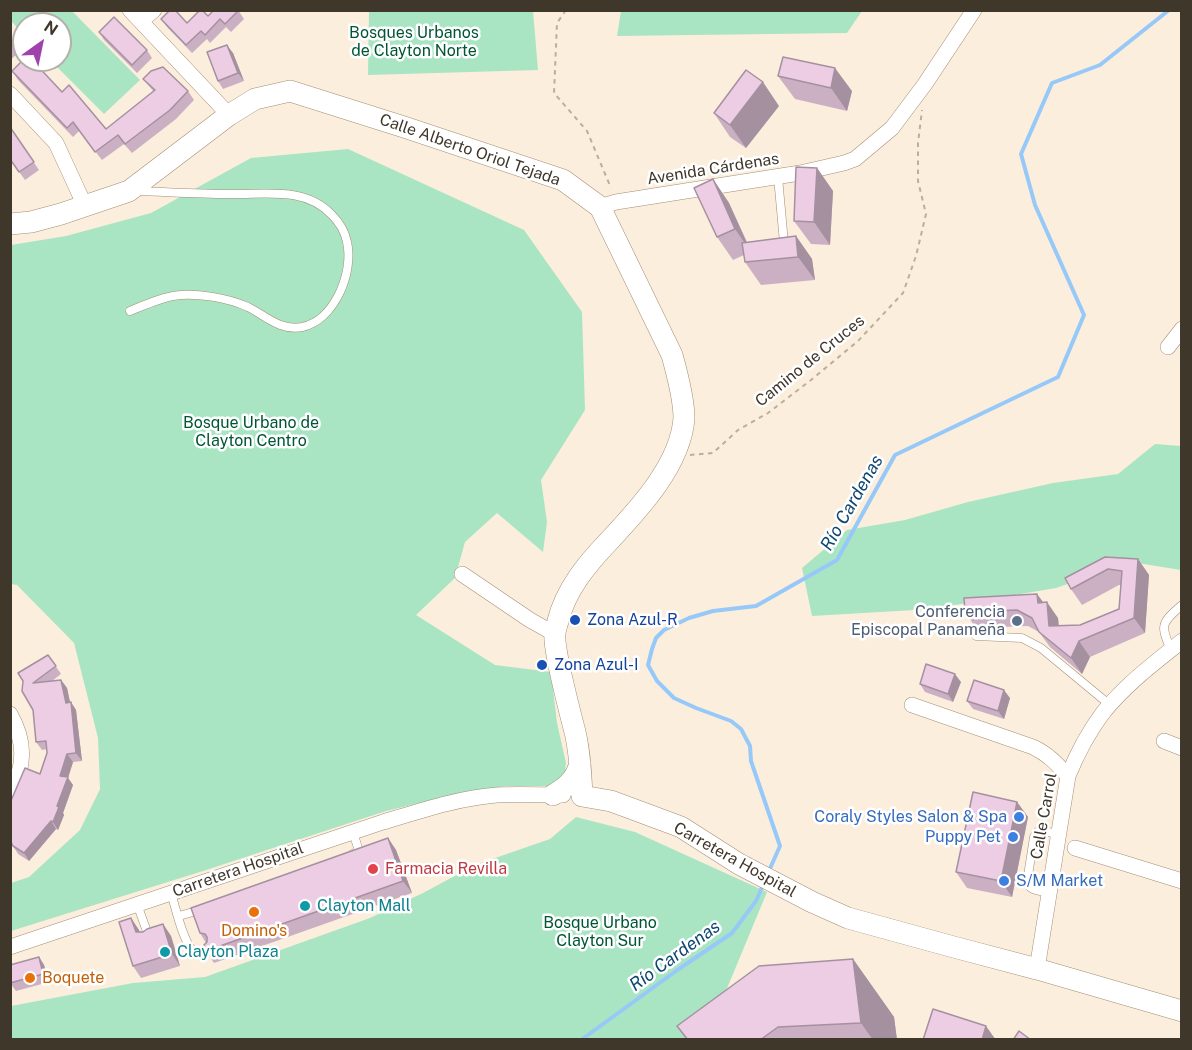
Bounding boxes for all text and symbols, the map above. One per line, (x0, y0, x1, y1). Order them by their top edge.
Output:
north arrow (12, 12, 72, 72)
text: N (41, 17, 61, 40)
park label: Bosques Urbanos de Clayton Norte (349, 23, 479, 61)
street label: Calle Alberto Oriol Tejada (377, 110, 563, 190)
street label: Avenida Cárdenas (646, 149, 780, 189)
street label: Camino de Cruces (752, 311, 868, 411)
park label: Bosque Urbano de Clayton Centro (183, 413, 319, 451)
water label: Río Cardenas (816, 451, 888, 555)
place label: Conferencia Episcopal Panameña (851, 602, 1005, 640)
place label: Zona Azul-R (587, 610, 678, 630)
marker: Zona Azul-R (568, 613, 582, 627)
marker: Conferencia Episcopal Panameña (1010, 614, 1024, 628)
place label: Zona Azul-I (554, 655, 639, 675)
marker: Zona Azul-I (535, 658, 549, 672)
street label: Calle Carrol (1027, 771, 1061, 861)
place label: Coraly Styles Salon & Spa (814, 807, 1007, 827)
marker: Coraly Styles Salon & Spa (1012, 810, 1026, 824)
street label: Carretera Hospital (670, 818, 800, 902)
place label: Puppy Pet (925, 827, 1001, 847)
marker: Puppy Pet (1006, 830, 1020, 844)
street label: Carretera Hospital (170, 839, 306, 901)
place label: Farmacia Revilla (385, 859, 507, 879)
marker: Farmacia Revilla (366, 862, 380, 876)
place label: S/M Market (1016, 871, 1103, 891)
marker: S/M Market (997, 874, 1011, 888)
place label: Clayton Mall (317, 896, 411, 916)
marker: Clayton Mall (298, 899, 312, 913)
marker: Domino's (247, 905, 261, 919)
park label: Bosque Urbano Clayton Sur (543, 913, 657, 951)
water label: Río Cardenas (626, 916, 724, 996)
place label: Domino's (221, 921, 287, 941)
place label: Clayton Plaza (177, 942, 279, 962)
marker: Clayton Plaza (158, 945, 172, 959)
place label: Boquete (42, 968, 104, 988)
marker: Boquete (23, 971, 37, 985)

